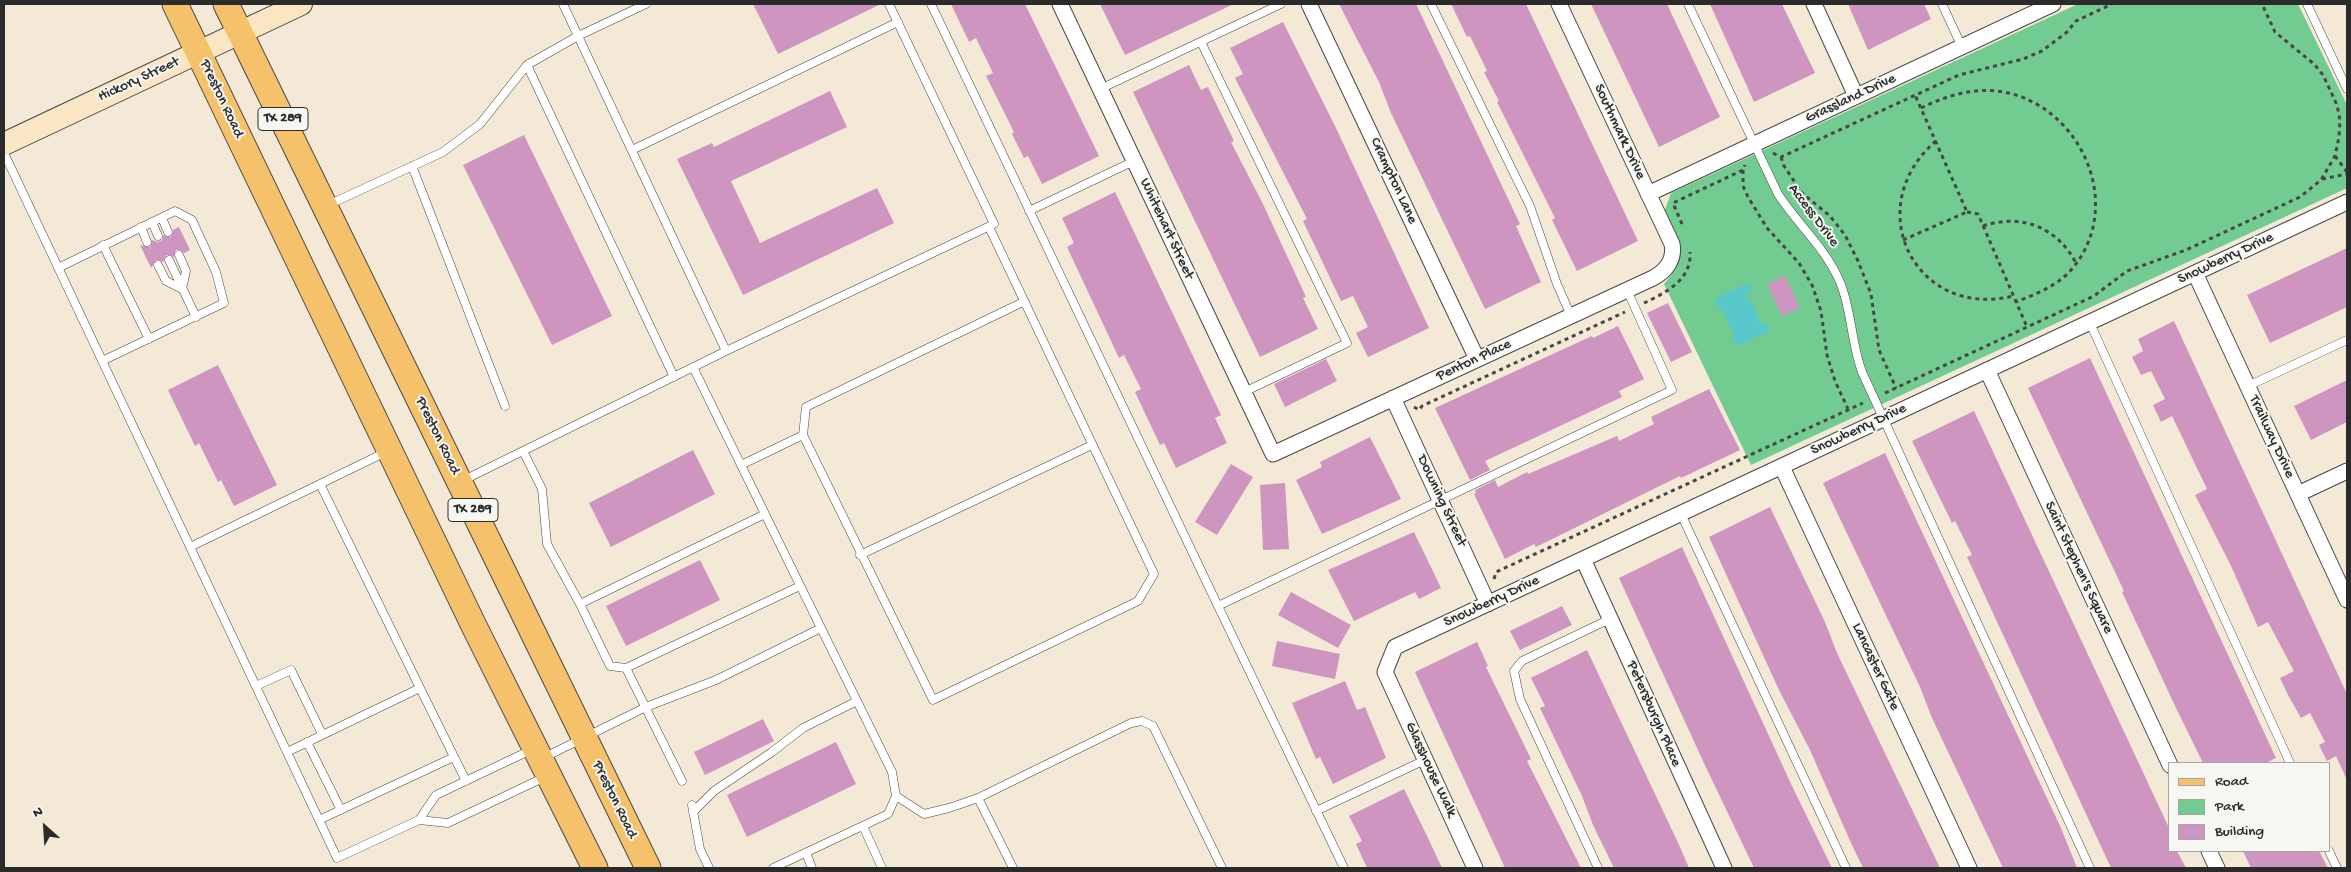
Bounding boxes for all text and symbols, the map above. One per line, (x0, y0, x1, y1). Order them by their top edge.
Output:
street label: Hickory Street (95, 53, 183, 107)
street label: Preston Road (195, 57, 247, 141)
street label: Grassland Drive (1803, 70, 1899, 128)
street label: Southmark Drive (1589, 81, 1649, 183)
road number: TX 289 (258, 108, 308, 130)
street label: Crampton Lane (1365, 135, 1421, 227)
street label: Whitehart Street (1135, 176, 1197, 282)
street label: Access Drive (1784, 181, 1842, 251)
street label: Snowberry Drive (2175, 229, 2277, 289)
street label: Penton Place (1434, 336, 1514, 386)
street label: Trailway Drive (2244, 393, 2298, 481)
street label: Preston Road (410, 394, 464, 478)
street label: Snowberry Drive (1808, 400, 1910, 460)
street label: Downing Street (1412, 452, 1470, 550)
road number: TX 289 (448, 498, 498, 522)
street label: Saint Stephen's Square (2039, 499, 2117, 637)
street label: Snowberry Drive (1441, 572, 1543, 632)
street label: Lancaster Gate (1847, 620, 1903, 714)
street label: Petersburgh Place (1622, 658, 1684, 770)
street label: Glasshouse Walk (1400, 720, 1460, 820)
street label: Preston Road (587, 758, 641, 842)
legend (2168, 762, 2331, 852)
text: Road (2215, 773, 2248, 791)
text: Park (2215, 798, 2244, 816)
north arrow (20, 802, 70, 852)
text: N (30, 803, 46, 823)
text: Building (2215, 823, 2264, 841)

